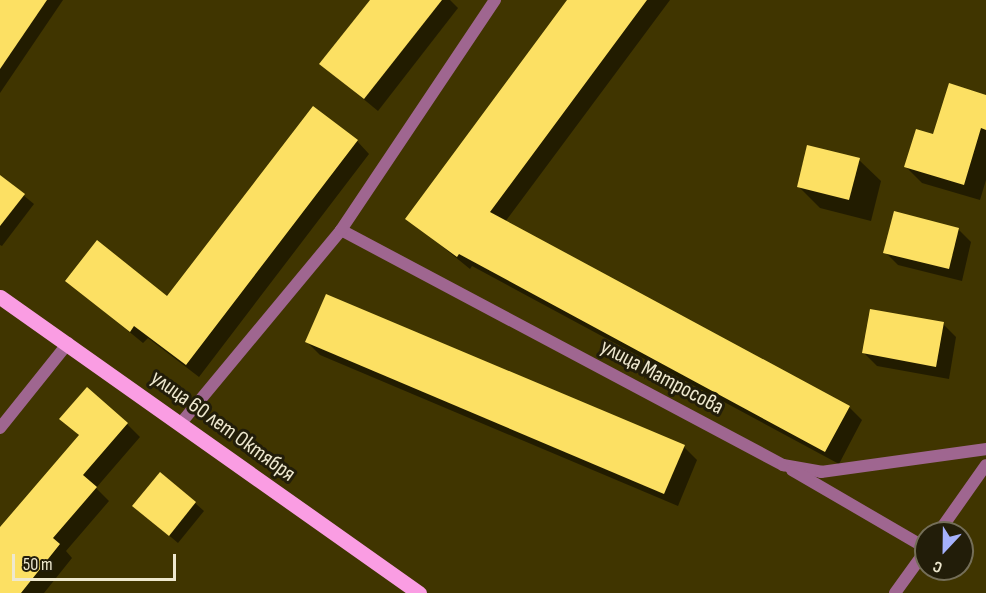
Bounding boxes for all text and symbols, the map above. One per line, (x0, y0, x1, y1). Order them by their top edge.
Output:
street label: улица Матросова (596, 333, 728, 421)
street label: улица 60 лет Октября (146, 365, 300, 487)
north arrow (914, 521, 974, 581)
scale bar (15, 542, 178, 580)
text: 50 m (23, 554, 53, 575)
text: С (930, 556, 945, 577)

